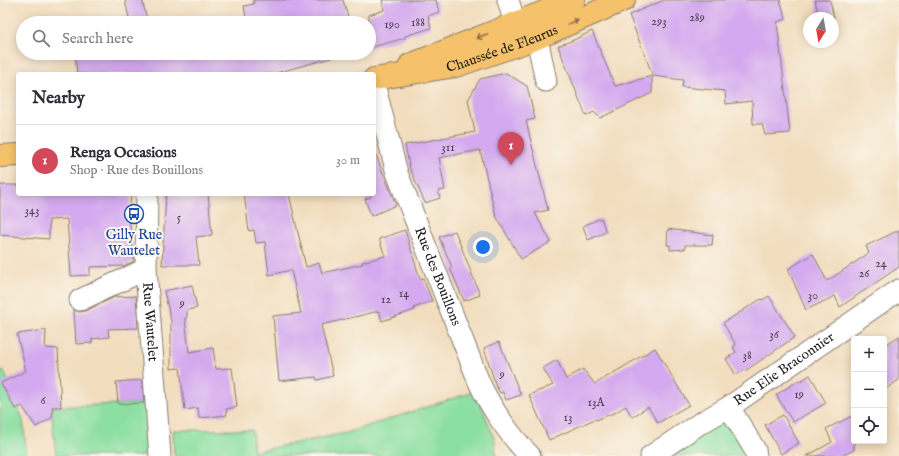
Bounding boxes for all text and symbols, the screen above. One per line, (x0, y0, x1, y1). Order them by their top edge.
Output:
house number: 289 (689, 10, 705, 25)
north arrow (803, 12, 839, 48)
house number: 293 (651, 14, 667, 29)
house number: 188 (411, 15, 425, 30)
search box (16, 16, 376, 60)
house number: 190 (384, 17, 400, 32)
one-way arrow (566, 18, 578, 26)
street label: Chaussée de Fleurus (445, 21, 561, 76)
icon: search (30, 27, 52, 49)
text: Search here (62, 29, 133, 48)
one-way arrow (477, 33, 489, 41)
text: Nearby (32, 88, 85, 109)
pin: 1 (498, 132, 524, 165)
house number: 311 (441, 140, 455, 155)
text: Renga Occasions (70, 143, 176, 162)
text: 1 (43, 152, 47, 169)
text: 30 m (336, 152, 360, 169)
text: Shop · Rue des Bouillons (70, 162, 203, 179)
house number: 343 (25, 203, 39, 218)
bus stop icon: Gilly Rue Wautelet (123, 203, 145, 225)
house number: 5 (177, 210, 182, 225)
street label: Rue des Bouillons (410, 224, 465, 328)
place label: Gilly Rue Wautelet (106, 226, 163, 260)
your location (473, 237, 493, 257)
house number: 24 (875, 256, 887, 271)
house number: 26 (859, 266, 870, 281)
street label: Rue Wautelet (138, 282, 162, 362)
house number: 14 (399, 286, 409, 301)
house number: 30 (808, 288, 818, 303)
house number: 12 (381, 292, 391, 307)
house number: 9 (178, 296, 185, 311)
house number: 36 (769, 327, 780, 342)
street label: Rue Elie Braconnier (730, 328, 838, 410)
map controls (851, 336, 887, 444)
button: + (851, 336, 887, 372)
house number: 38 (742, 348, 752, 363)
house number: 9 (498, 367, 505, 382)
button: − (851, 372, 887, 408)
house number: 19 (794, 387, 804, 402)
house number: 6 (40, 393, 46, 408)
house number: 13A (587, 395, 605, 410)
button: locate (851, 408, 887, 444)
house number: 13 (564, 410, 572, 425)

